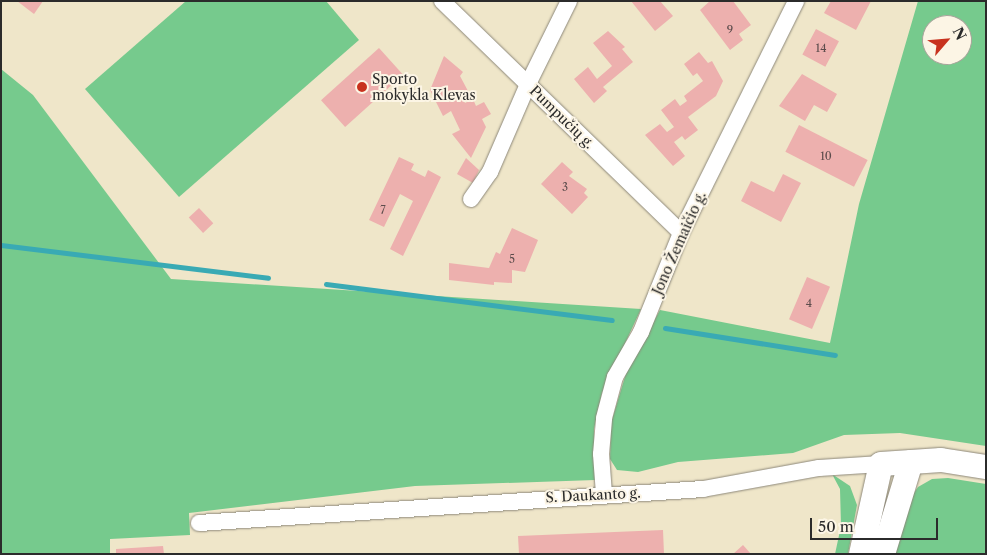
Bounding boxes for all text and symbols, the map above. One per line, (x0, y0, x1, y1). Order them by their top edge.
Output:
north arrow (922, 15, 972, 65)
house number: 9 (727, 23, 733, 37)
text: N (949, 24, 970, 43)
house number: 14 (816, 41, 826, 55)
place label: Sporto mokykla Klevas (372, 71, 476, 104)
marker: Sporto mokykla Klevas (356, 81, 368, 93)
street label: Pumpučių g. (526, 82, 598, 152)
house number: 10 (820, 149, 832, 163)
house number: 3 (562, 180, 568, 194)
street label: Jono Žemaičio g. (649, 189, 709, 297)
house number: 7 (380, 203, 386, 217)
house number: 5 (509, 252, 515, 266)
house number: 4 (806, 296, 812, 310)
street label: S. Daukanto g. (545, 484, 641, 506)
scale bar (812, 508, 940, 540)
text: 50 m (818, 517, 854, 536)

